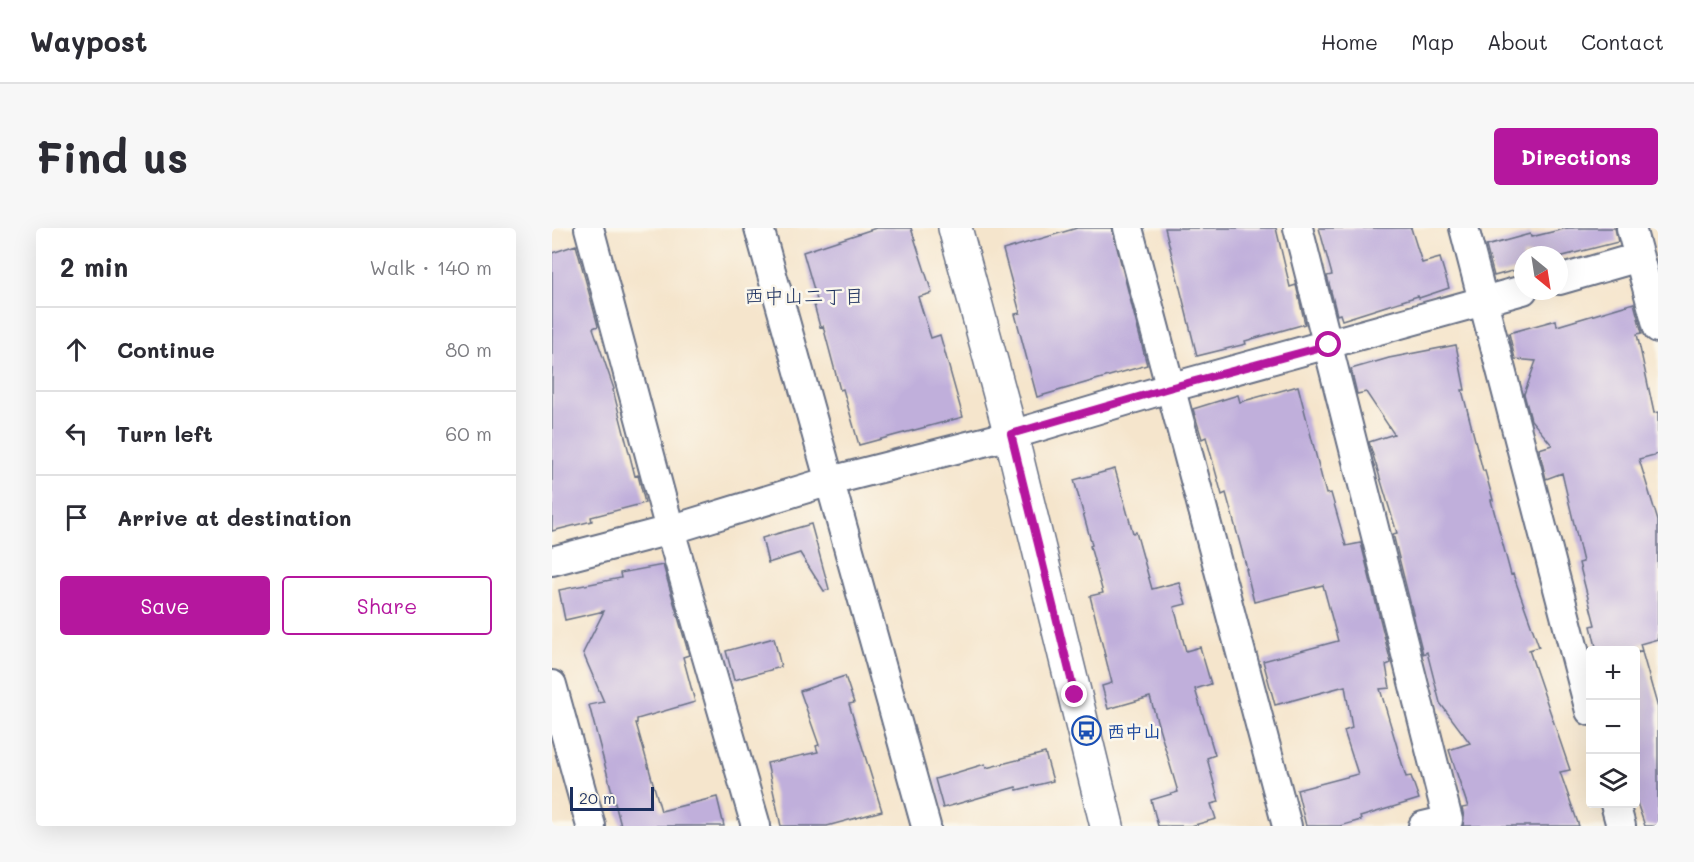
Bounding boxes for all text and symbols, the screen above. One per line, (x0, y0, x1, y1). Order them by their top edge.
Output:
text: Waypost (30, 23, 147, 59)
text: Home (1321, 28, 1378, 55)
text: Map (1411, 28, 1454, 55)
text: About (1487, 28, 1548, 55)
text: Contact (1581, 28, 1664, 55)
button: Directions (1494, 128, 1658, 185)
text: Find us (36, 129, 188, 184)
north arrow (1514, 246, 1568, 300)
text: 2 min (60, 250, 128, 284)
text: Walk · 140 m (369, 254, 492, 280)
district label: 西中山二丁目 (744, 282, 864, 308)
route start (1315, 331, 1341, 357)
icon: ahead (60, 333, 93, 366)
text: Continue (117, 335, 215, 364)
text: 80 m (445, 336, 492, 362)
icon: left (60, 417, 93, 450)
text: Turn left (117, 419, 213, 448)
text: 60 m (445, 420, 492, 446)
icon: arrive (60, 501, 93, 534)
text: Arrive at destination (117, 503, 352, 532)
button: Save (60, 576, 270, 635)
button: Share (282, 576, 492, 635)
map controls (1586, 646, 1640, 808)
button: + (1586, 646, 1640, 700)
route end (1061, 681, 1087, 707)
button: − (1586, 700, 1640, 754)
bus stop icon: 西中山 (1070, 715, 1102, 747)
place label: 西中山 (1107, 719, 1161, 743)
button: layers (1586, 754, 1640, 808)
scale bar (570, 784, 654, 812)
text: 20 m (579, 787, 616, 808)

